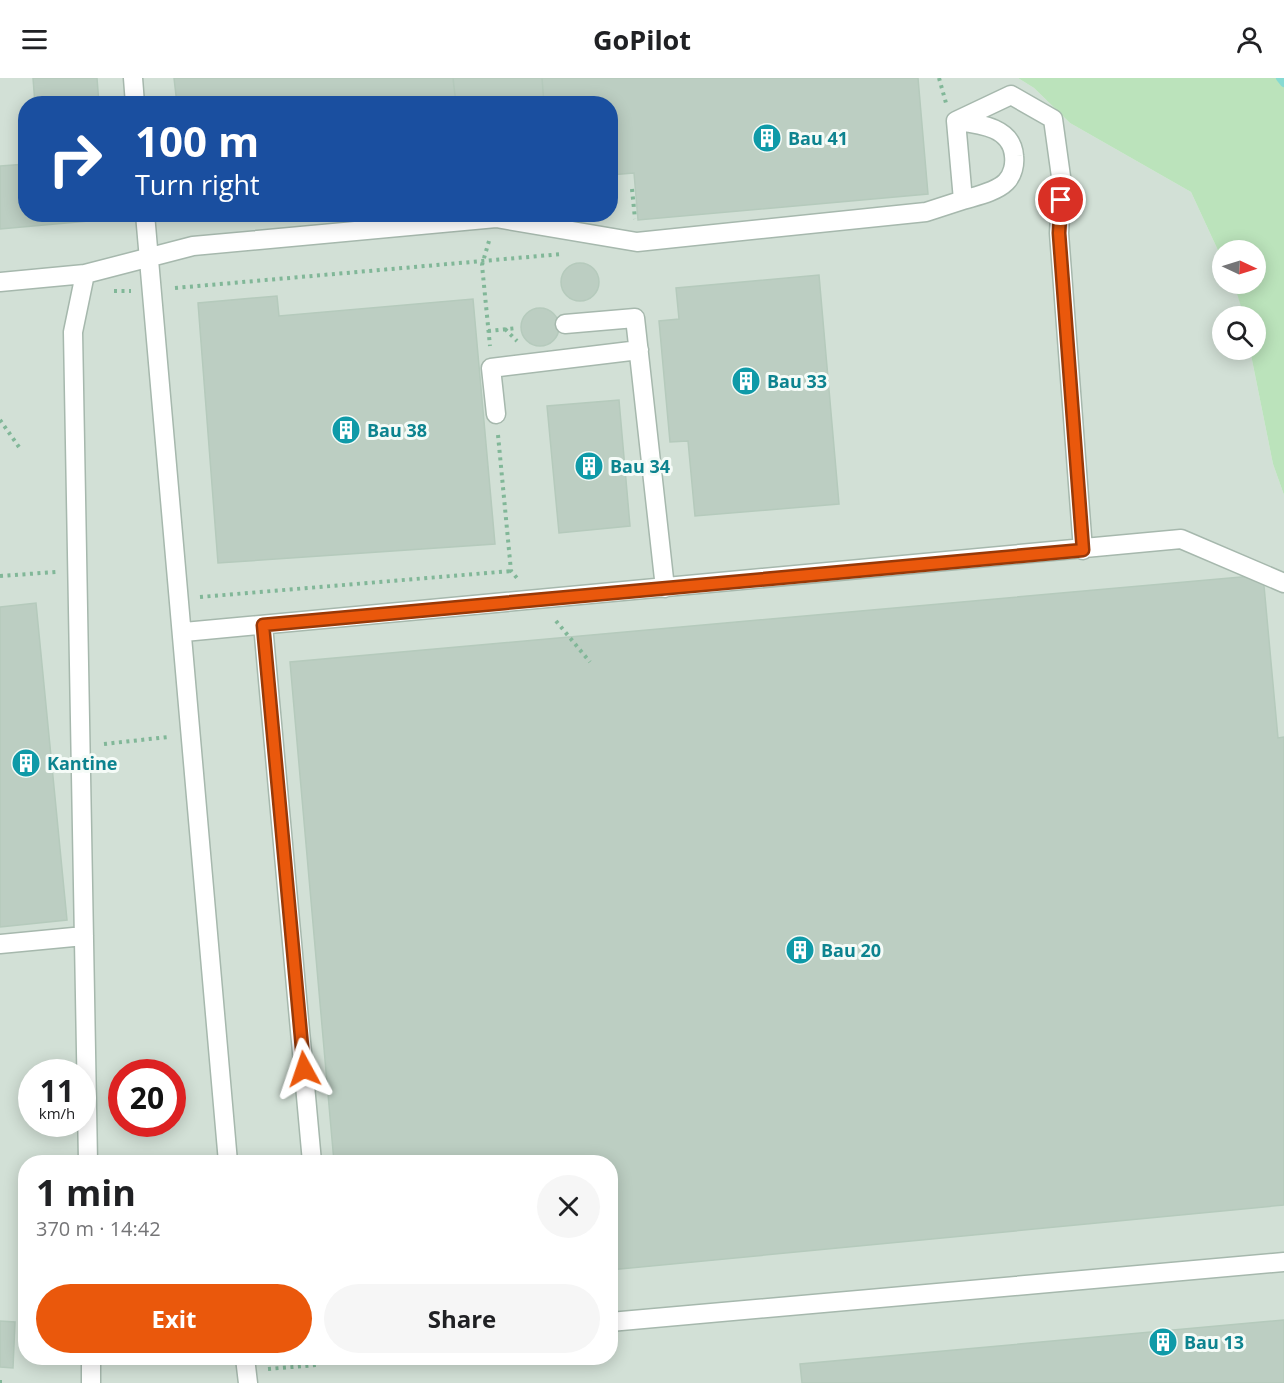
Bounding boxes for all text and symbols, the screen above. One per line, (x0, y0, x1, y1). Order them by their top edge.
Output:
text: GoPilot (593, 21, 691, 58)
icon: menu (18, 23, 51, 56)
icon: person (1233, 23, 1266, 56)
text: 100 m (135, 112, 259, 169)
icon: right (36, 120, 114, 198)
building icon: Bau 41 (751, 122, 783, 154)
place label: Bau 41 (788, 126, 848, 150)
text: Turn right (135, 166, 260, 203)
pin (1035, 174, 1086, 225)
icon: arrive (1044, 183, 1077, 216)
north arrow (1212, 240, 1266, 294)
map controls (1212, 240, 1266, 360)
button: search (1212, 306, 1266, 360)
building icon: Bau 33 (730, 365, 762, 397)
place label: Bau 33 (767, 369, 827, 393)
building icon: Bau 38 (330, 414, 362, 446)
place label: Bau 38 (367, 418, 427, 442)
building icon: Bau 34 (573, 450, 605, 482)
place label: Bau 34 (610, 454, 670, 478)
building icon: Kantine (10, 747, 42, 779)
place label: Kantine (47, 751, 117, 775)
building icon: Bau 20 (784, 934, 816, 966)
place label: Bau 20 (821, 938, 881, 962)
position arrow (272, 1037, 336, 1101)
speed limit sign: 20 (108, 1059, 186, 1137)
text: 11 (40, 1070, 74, 1111)
text: km/h (39, 1103, 75, 1123)
text: 1 min (36, 1168, 136, 1217)
button: close (537, 1175, 600, 1238)
text: 370 m · 14:42 (36, 1215, 161, 1242)
button: Exit (36, 1284, 312, 1353)
button: Share (324, 1284, 600, 1353)
building icon: Bau 13 (1147, 1326, 1179, 1358)
place label: Bau 13 (1184, 1330, 1244, 1354)

